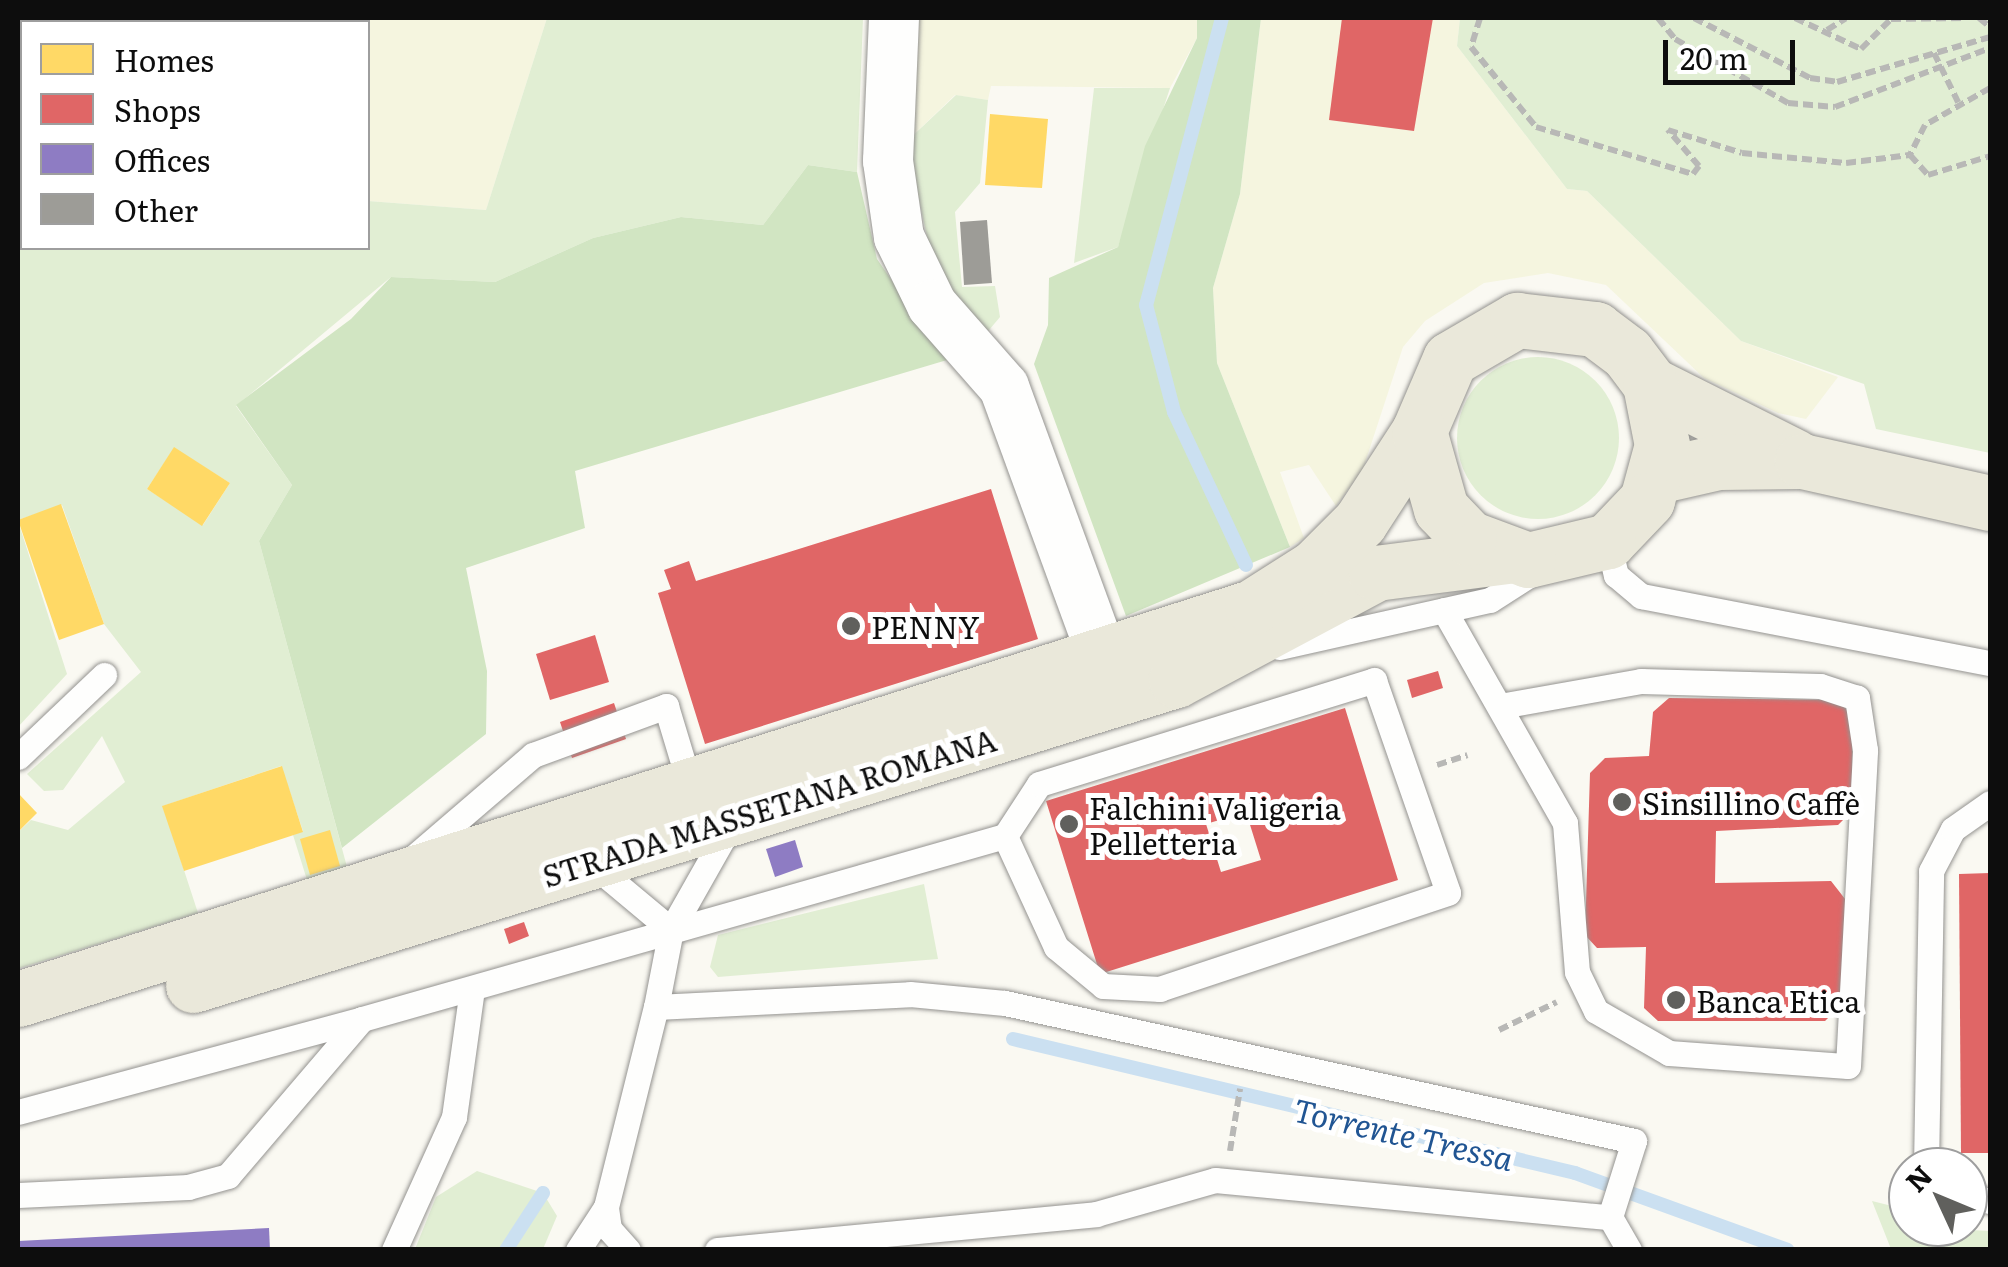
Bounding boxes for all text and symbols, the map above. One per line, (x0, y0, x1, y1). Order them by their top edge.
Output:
legend (20, 20, 370, 250)
scale bar (1668, 20, 1800, 82)
text: 20 m (1680, 35, 1748, 79)
text: Homes (114, 37, 214, 81)
text: Shops (114, 87, 201, 131)
text: Offices (114, 137, 210, 181)
text: Other (114, 187, 198, 231)
place label: PENNY (871, 608, 980, 644)
marker: PENNY (840, 615, 862, 637)
street label: STRADA MASSETANA ROMANA (538, 721, 1000, 893)
place label: Sinsillino Caffè (1642, 784, 1860, 820)
place label: Falchini Valigeria Pelletteria (1089, 789, 1341, 860)
marker: Sinsillino Caffè (1611, 791, 1633, 813)
marker: Falchini Valigeria Pelletteria (1058, 813, 1080, 835)
place label: Banca Etica (1696, 982, 1860, 1018)
marker: Banca Etica (1665, 989, 1687, 1011)
water label: Torrente Tressa (1291, 1089, 1517, 1177)
north arrow (1888, 1147, 1988, 1247)
text: N (1895, 1155, 1941, 1201)

